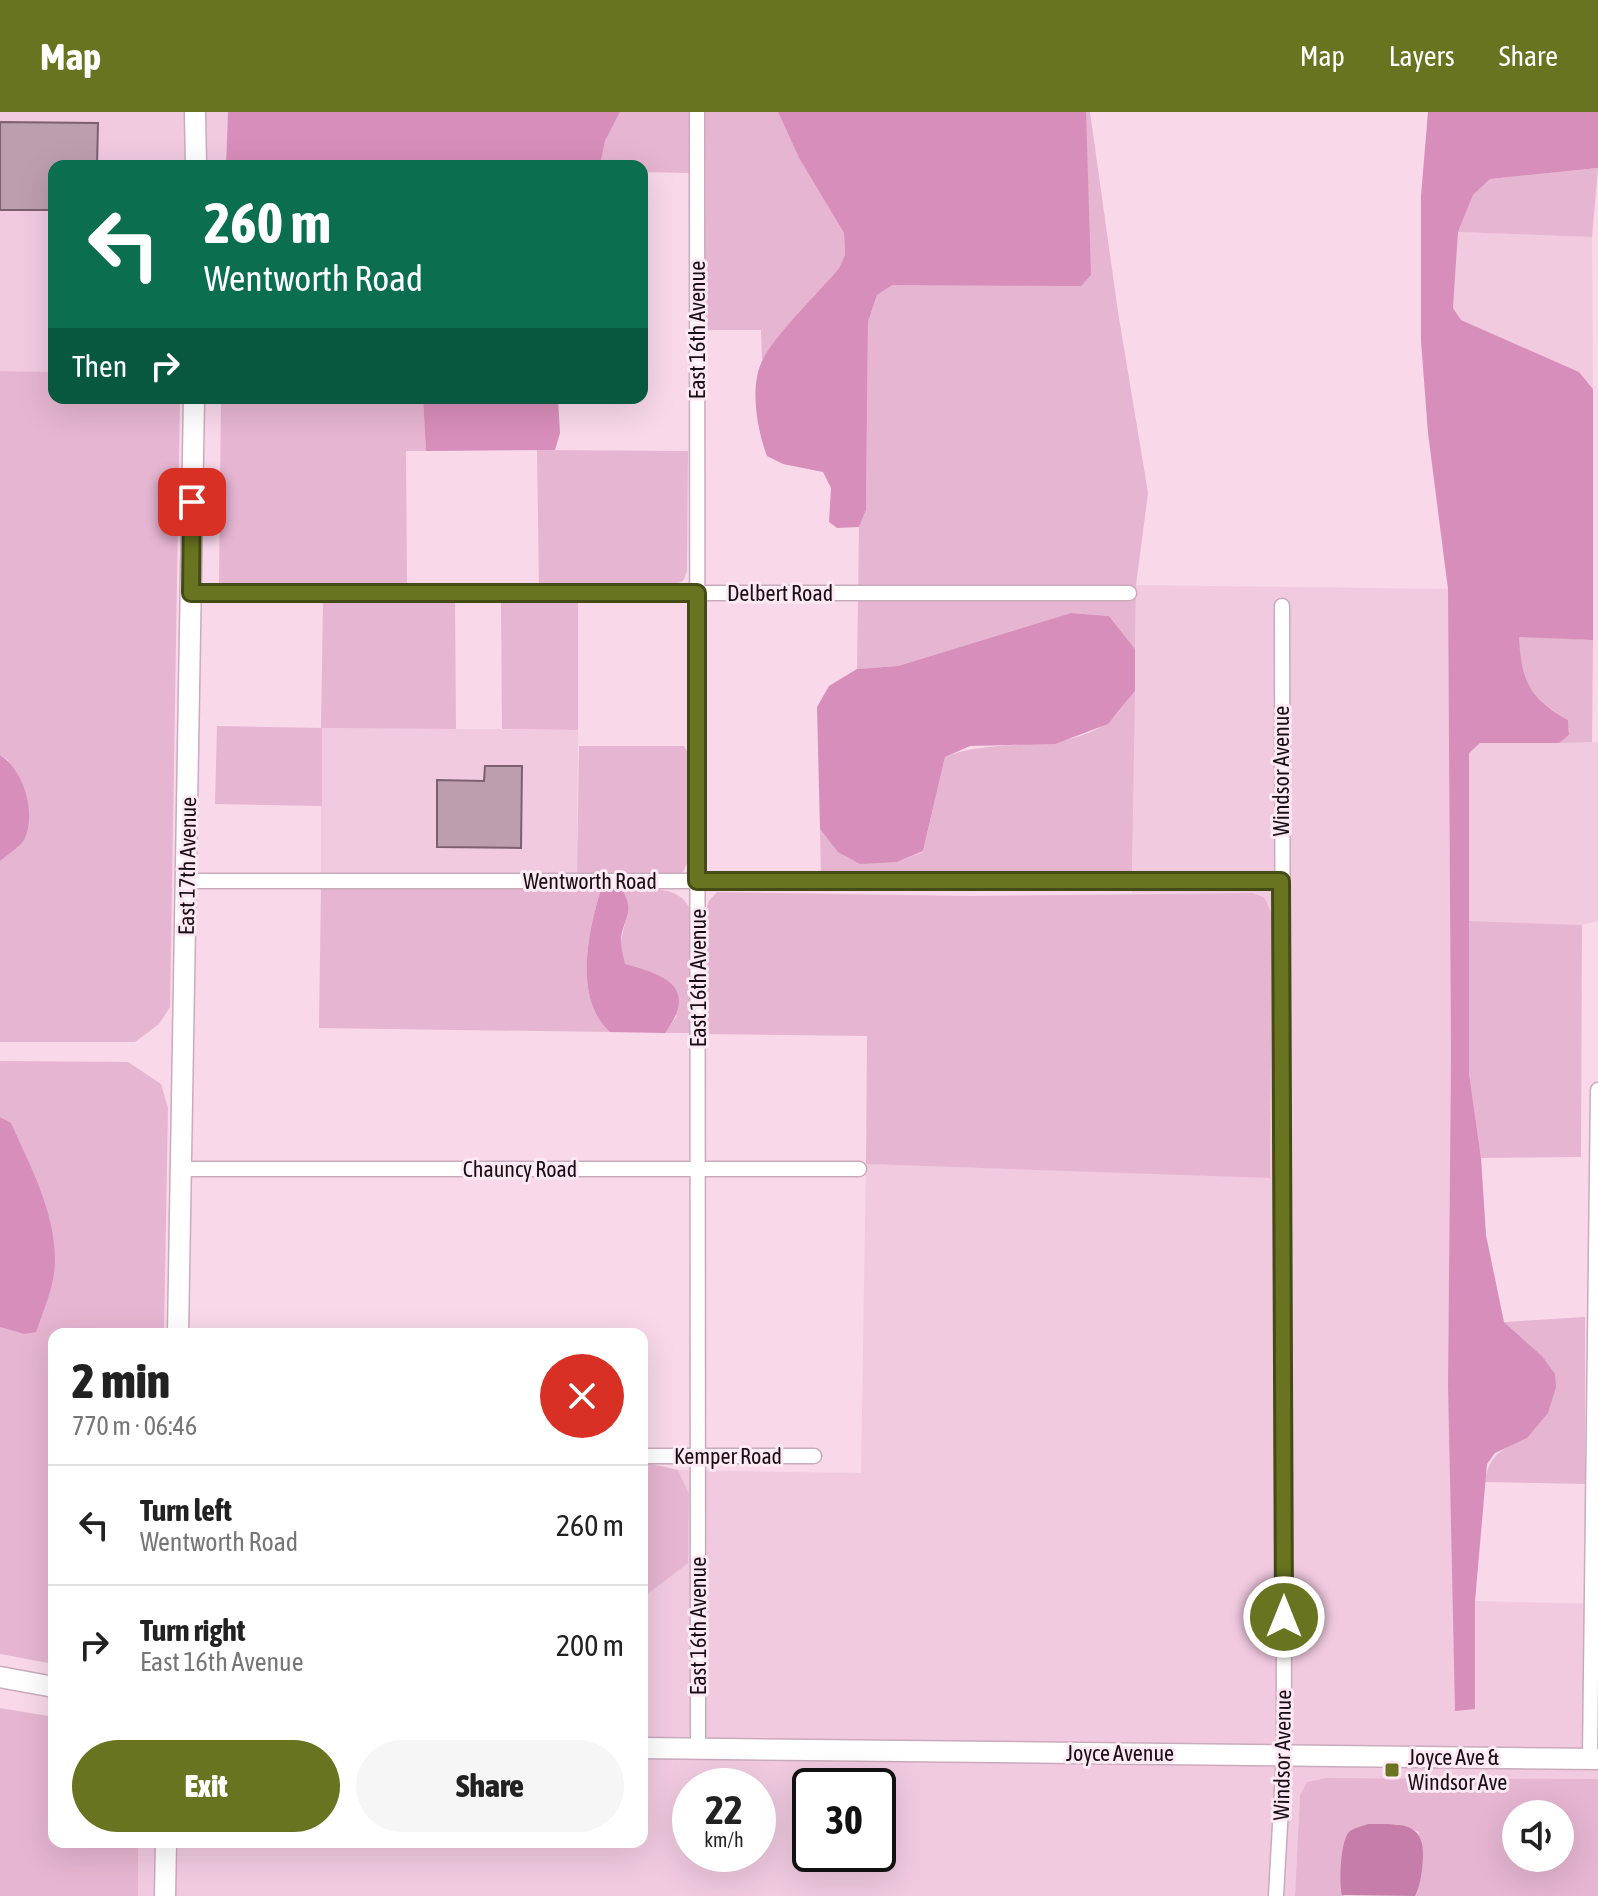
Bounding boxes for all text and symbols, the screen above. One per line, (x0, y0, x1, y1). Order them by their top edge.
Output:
text: Map (40, 35, 101, 78)
text: Map (1300, 40, 1345, 72)
text: Layers (1389, 40, 1455, 72)
text: Share (1499, 40, 1558, 72)
text: 260 m (204, 191, 331, 255)
icon: left (72, 192, 176, 296)
text: Wentworth Road (204, 257, 423, 299)
street label: East 16th Avenue (684, 261, 710, 399)
icon: right (143, 344, 187, 388)
text: Then (72, 349, 127, 383)
pin (158, 468, 226, 536)
icon: arrive (170, 480, 214, 524)
street label: Delbert Road (727, 580, 833, 606)
street label: Windsor Avenue (1268, 706, 1294, 836)
street label: East 17th Avenue (173, 797, 201, 935)
street label: Wentworth Road (523, 868, 657, 894)
street label: East 16th Avenue (685, 909, 711, 1047)
street label: Chauncy Road (463, 1156, 577, 1182)
text: 2 min (72, 1353, 170, 1408)
button: close (540, 1354, 624, 1438)
text: 770 m · 06:46 (72, 1411, 197, 1441)
street label: Kemper Road (674, 1443, 782, 1469)
text: Turn left (140, 1493, 232, 1527)
icon: left (72, 1503, 116, 1547)
text: 260 m (556, 1508, 624, 1542)
text: Wentworth Road (140, 1527, 298, 1557)
street label: East 16th Avenue (685, 1557, 711, 1695)
position arrow (1242, 1575, 1326, 1659)
text: Turn right (140, 1613, 246, 1647)
icon: right (72, 1623, 116, 1667)
text: 200 m (556, 1628, 624, 1662)
text: East 16th Avenue (140, 1647, 303, 1677)
street label: Windsor Avenue (1268, 1689, 1296, 1821)
button: Exit (72, 1740, 340, 1832)
button: Share (356, 1740, 624, 1832)
street label: Joyce Avenue (1066, 1740, 1174, 1766)
place label: Joyce Ave & Windsor Ave (1408, 1744, 1507, 1795)
marker: Joyce Ave & Windsor Ave (1383, 1761, 1401, 1779)
speed limit sign: 30 (792, 1768, 896, 1872)
text: 22 (705, 1787, 743, 1832)
map controls (1502, 1800, 1574, 1872)
button: sound (1502, 1800, 1574, 1872)
text: km/h (704, 1828, 744, 1851)

